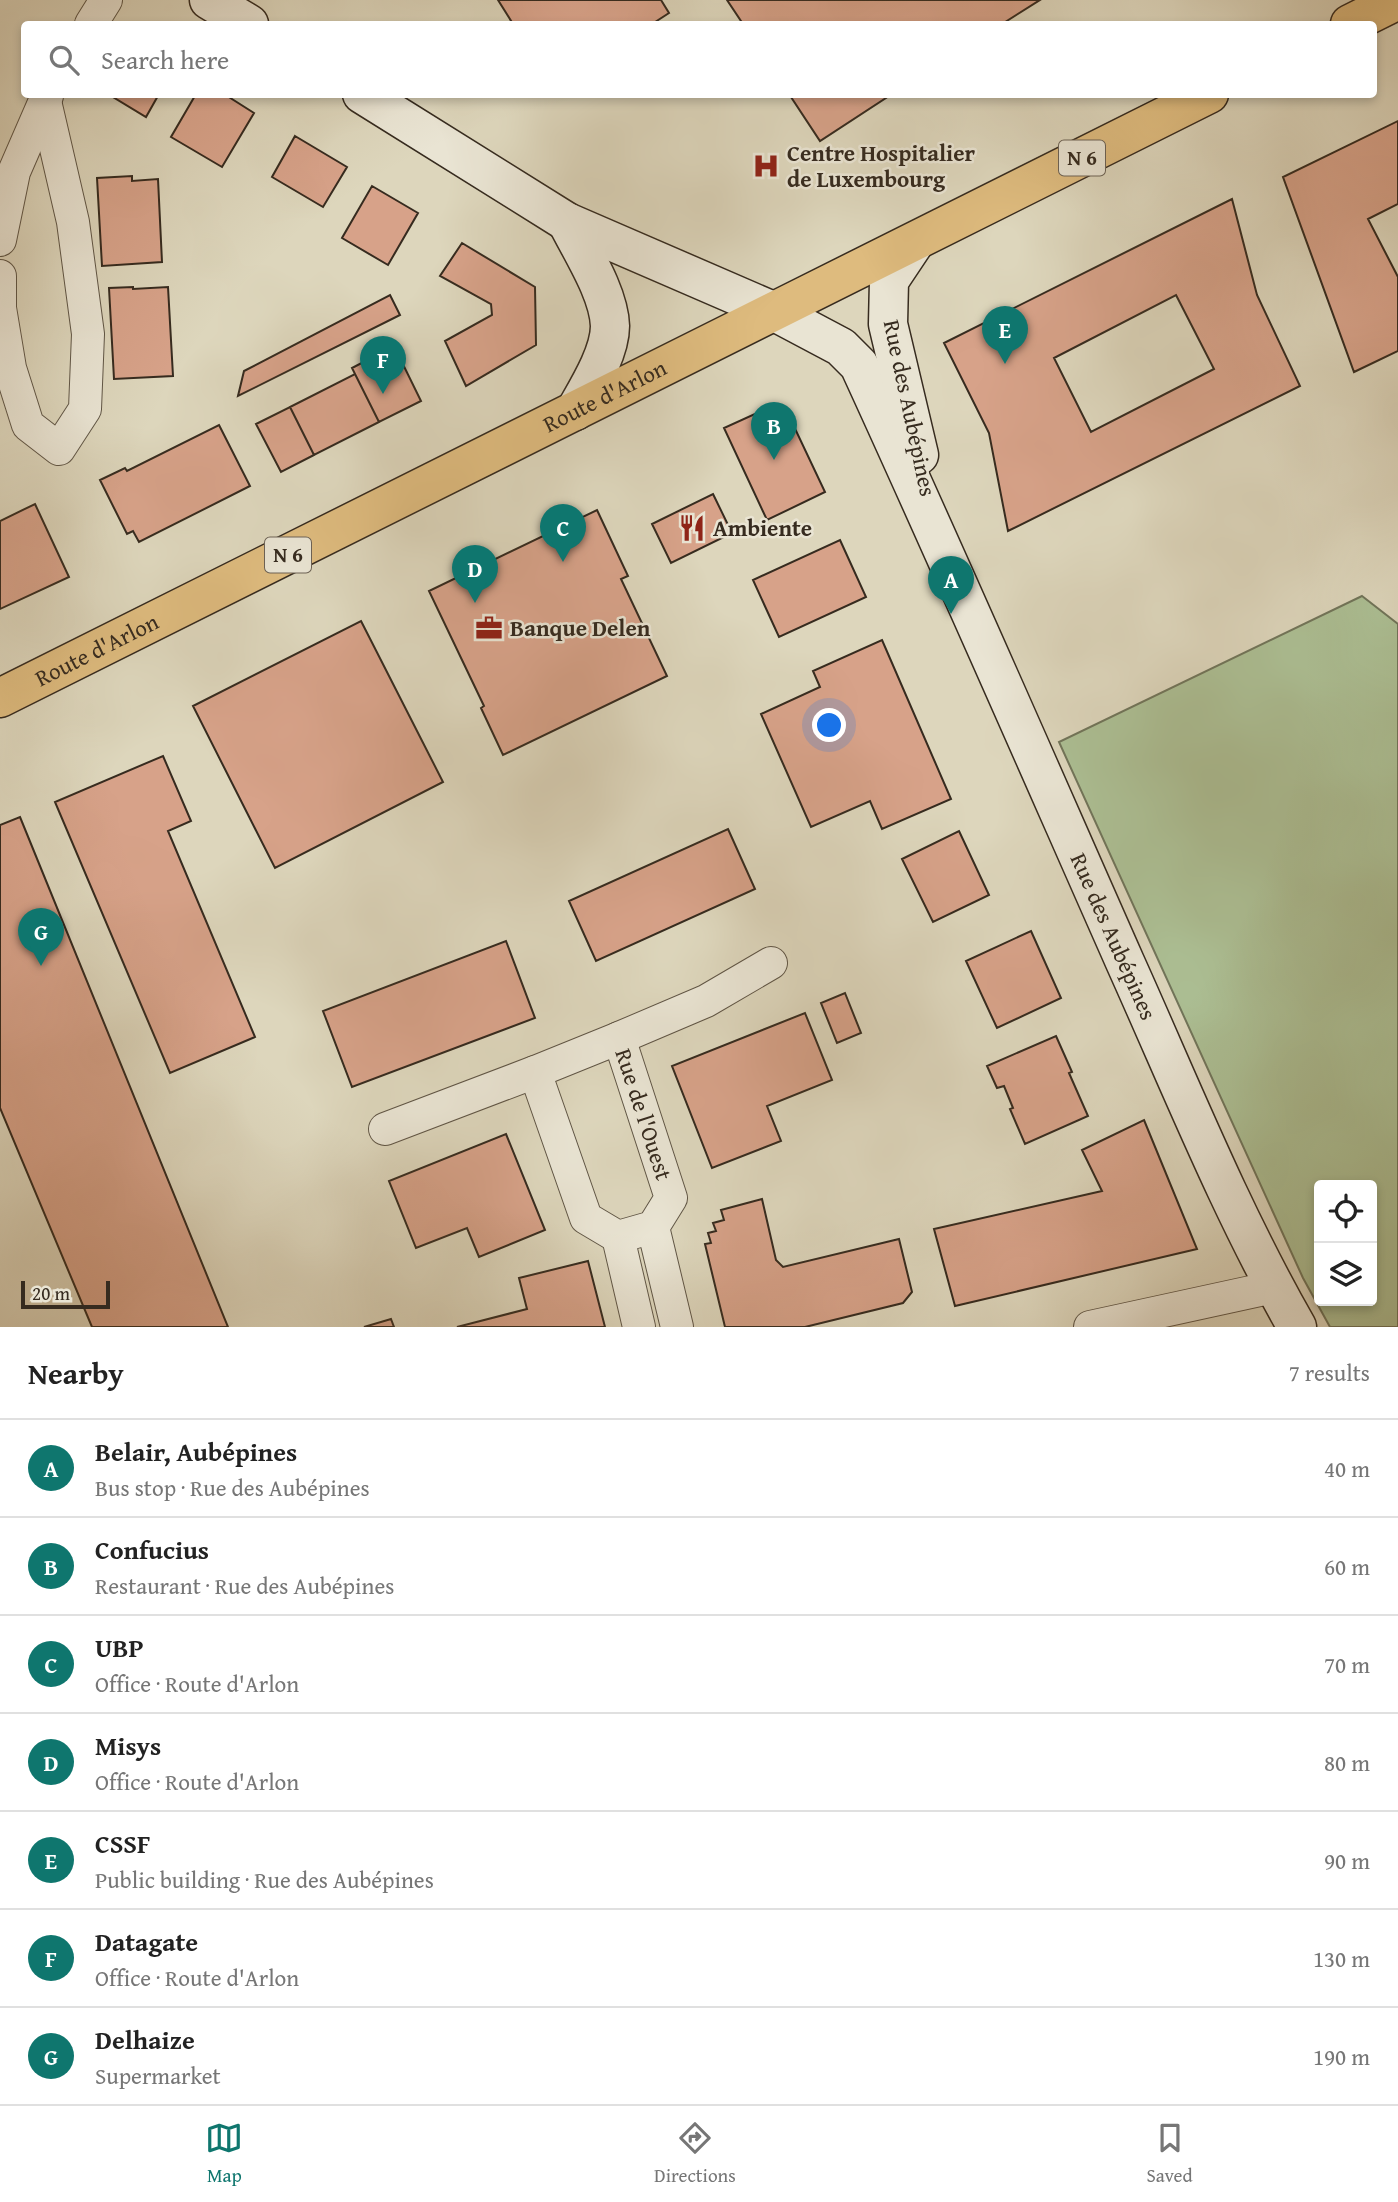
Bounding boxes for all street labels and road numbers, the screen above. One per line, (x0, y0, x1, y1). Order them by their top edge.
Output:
road number: N 6 (1059, 140, 1105, 176)
street label: Rue des Aubépines (876, 317, 945, 499)
street label: Route d'Arlon (537, 351, 672, 440)
road number: N 6 (265, 538, 311, 572)
street label: Route d'Arlon (29, 604, 164, 694)
street label: Rue des Aubépines (1063, 847, 1166, 1025)
street label: Rue de l'Ouest (607, 1044, 681, 1184)

